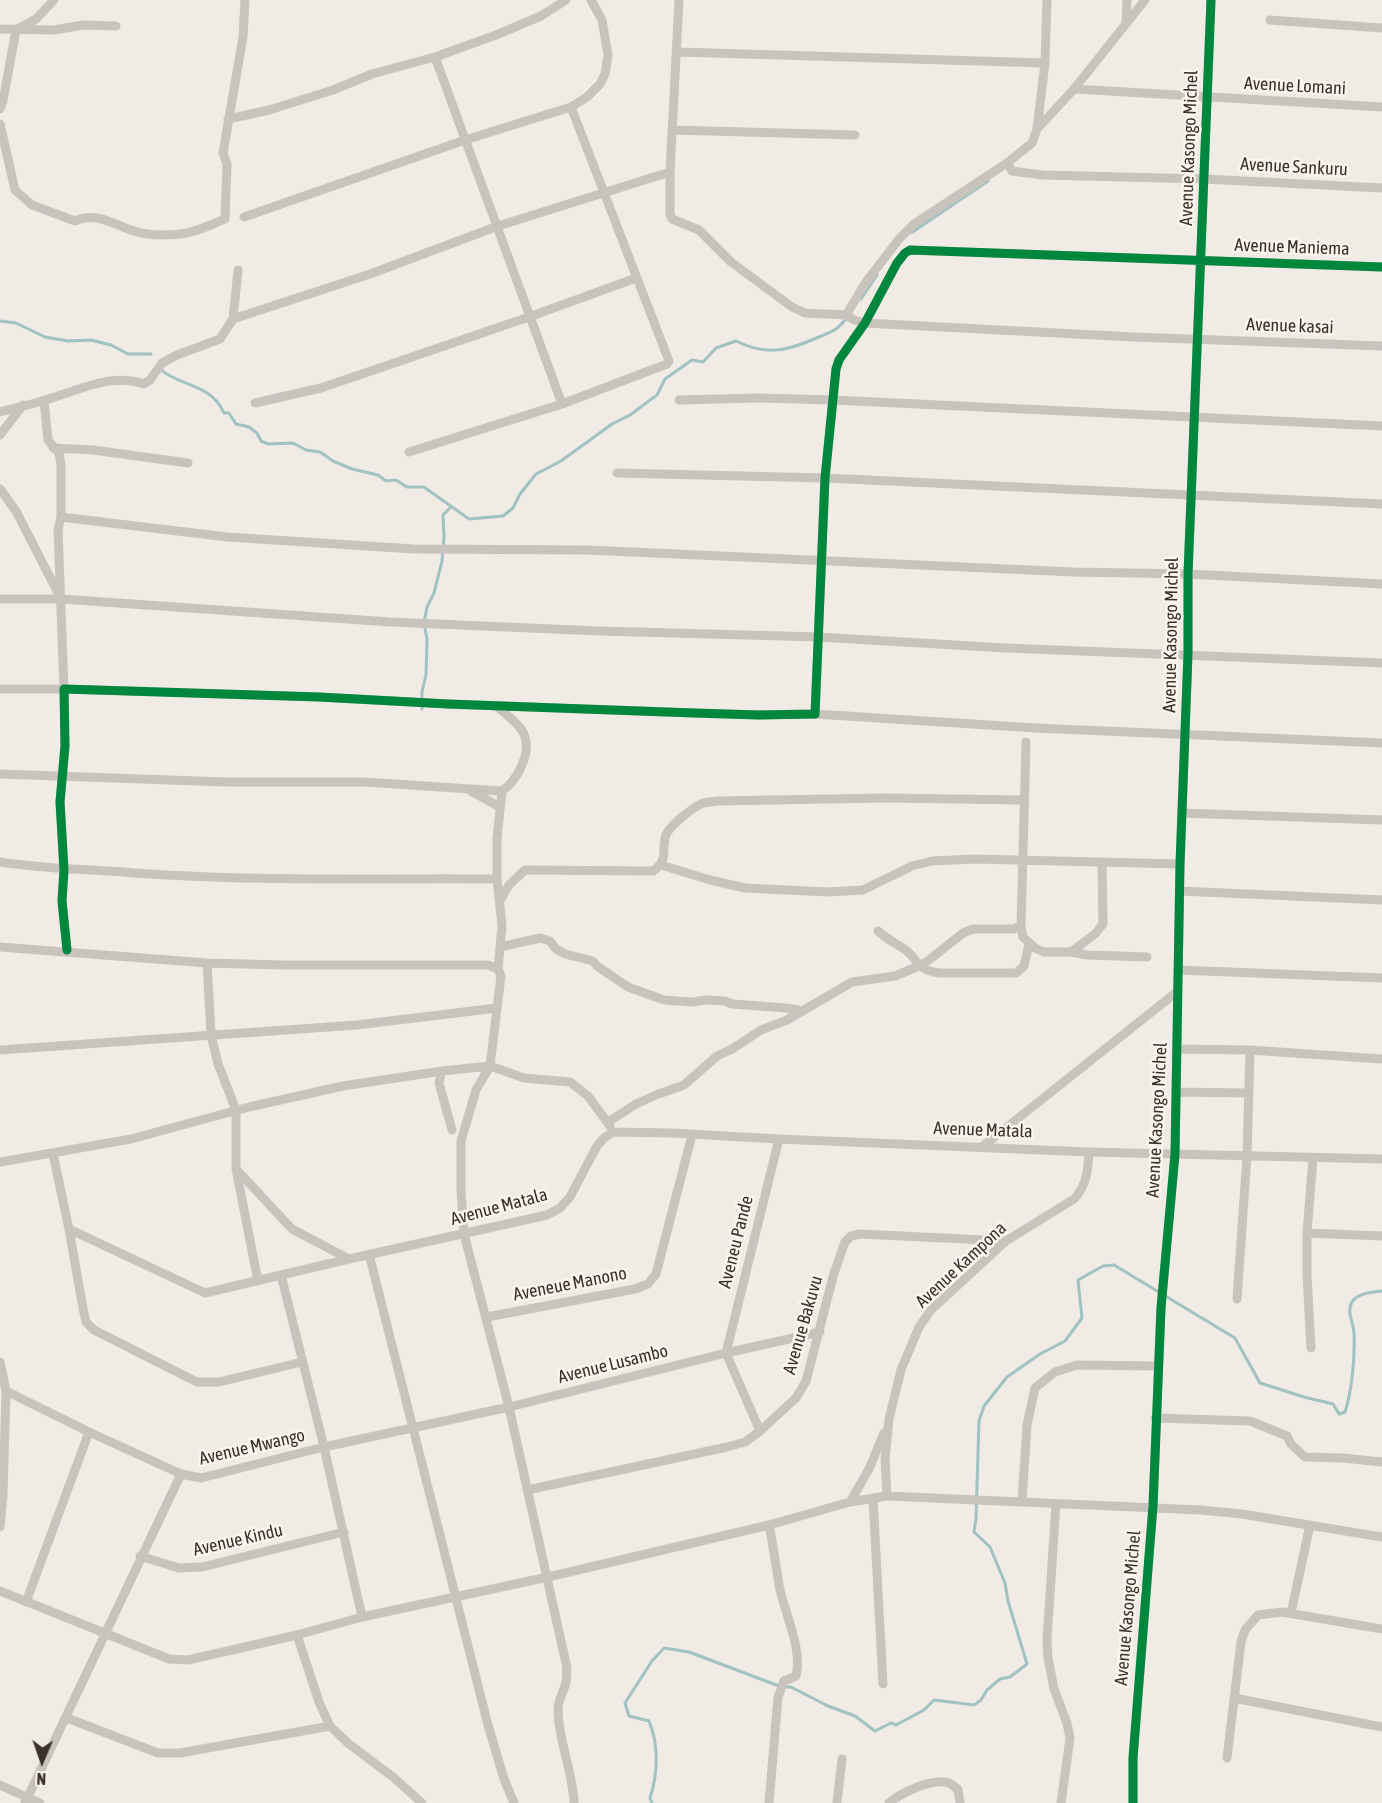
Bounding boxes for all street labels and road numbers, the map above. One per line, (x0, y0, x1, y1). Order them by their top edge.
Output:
street label: Avenue Kasongo Michel (1175, 70, 1203, 226)
street label: Avenue Lomani (1244, 73, 1346, 99)
street label: Avenue Sankuru (1240, 153, 1348, 181)
street label: Avenue Maniema (1234, 234, 1350, 260)
street label: Avenue kasai (1246, 314, 1334, 338)
street label: Avenue Kasongo Michel (1159, 557, 1183, 713)
street label: Avenue Kasongo Michel (1142, 1042, 1172, 1198)
street label: Avenue Matala (933, 1117, 1033, 1143)
street label: Avenue Matala (448, 1184, 550, 1230)
street label: Aveneu Pande (714, 1194, 758, 1290)
street label: Avenue Kampona (911, 1217, 1011, 1313)
street label: Aveneue Manono (511, 1262, 629, 1306)
street label: Avenue Bakuvu (779, 1273, 827, 1377)
street label: Avenue Lusambo (556, 1340, 670, 1388)
street label: Avenue Mwango (197, 1424, 307, 1470)
street label: Avenue Kindu (191, 1519, 285, 1561)
street label: Avenue Kasongo Michel (1110, 1530, 1146, 1686)

